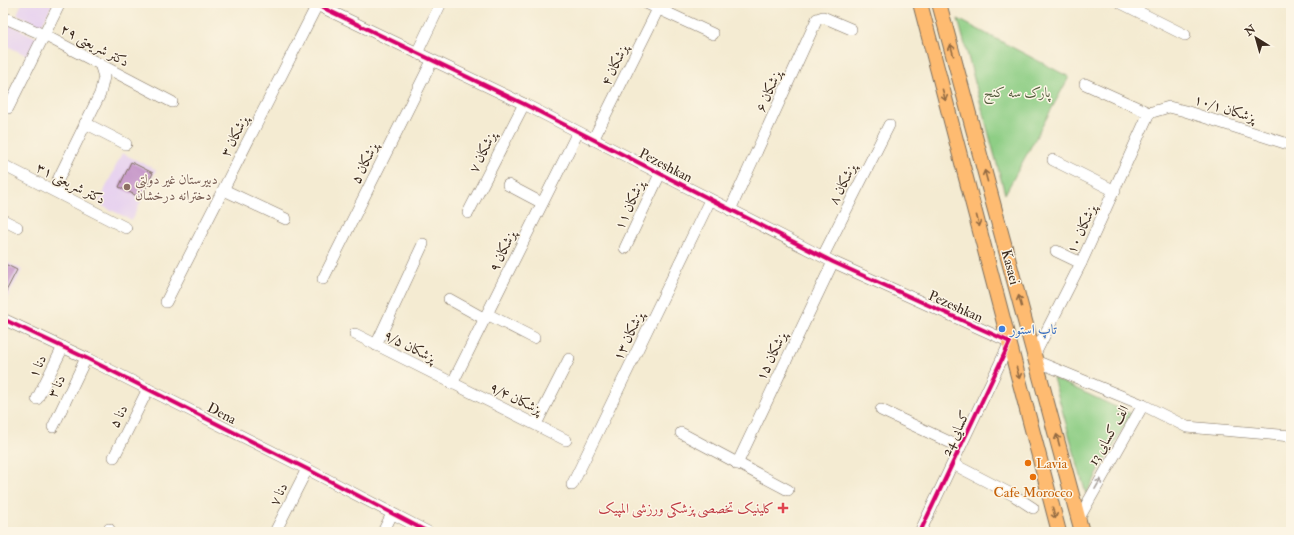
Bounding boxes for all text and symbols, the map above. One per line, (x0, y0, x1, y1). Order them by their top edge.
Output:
north arrow (1236, 18, 1276, 58)
street label: ۲۹ دکتر شریعتی (57, 20, 132, 71)
text: N (1242, 22, 1259, 39)
street label: ۴ پزشکان (597, 40, 632, 89)
one-way arrow (948, 44, 955, 57)
street label: ۶ پزشکان (752, 66, 786, 115)
park label: پارک سه کنج (984, 84, 1052, 105)
one-way arrow (941, 88, 949, 101)
street label: ۱۰/۱ پزشکان (1192, 91, 1259, 127)
street label: ۳ پزشکان (217, 112, 253, 160)
street label: ۷ پزشکان (465, 128, 501, 176)
street label: ۵ پزشکان (347, 138, 382, 187)
street label: Pezeshkan (636, 145, 695, 186)
street label: ۳۱ دکتر شریعتی (33, 159, 108, 209)
street label: ۸ پزشکان (825, 160, 861, 208)
one-way arrow (982, 170, 989, 183)
place label: دبیرستان غیر دولتی دخترانه درخشان (135, 171, 218, 204)
street label: ۱۱ پزشکان (611, 177, 649, 232)
marker: دبیرستان غیر دولتی دخترانه درخشان (122, 182, 132, 192)
street label: ۱۰ پزشکان (1063, 201, 1101, 256)
one-way arrow (974, 214, 982, 227)
street label: ۹ پزشکان (485, 226, 520, 275)
street label: Kasaei (998, 248, 1023, 287)
street label: Pezeshkan (926, 287, 986, 326)
one-way arrow (1016, 295, 1023, 308)
street label: ۱۳ پزشکان (609, 308, 648, 363)
place label: تاپ استور (1008, 321, 1057, 339)
marker: تاپ استور (997, 324, 1007, 334)
street label: ۹/۵ پزشکان (381, 326, 440, 367)
street label: ۱۵ پزشکان (752, 328, 791, 383)
street label: ۱ دنا (25, 352, 50, 380)
one-way arrow (1015, 367, 1022, 380)
street label: ۳ دنا (44, 372, 69, 400)
street label: ۹/۴ پزشکان (487, 379, 546, 419)
street label: Dena (204, 399, 239, 428)
street label: ۵ دنا (106, 402, 131, 430)
street label: 13 الف کسایی (1084, 402, 1133, 469)
street label: کسایی 24 (938, 408, 974, 459)
one-way arrow (1053, 434, 1061, 447)
place label: Lavia (1036, 455, 1067, 472)
marker: Lavia (1023, 458, 1033, 468)
marker: Cafe Morocco (1028, 472, 1038, 482)
one-way arrow (1094, 478, 1102, 490)
street label: ۷ دنا (266, 480, 291, 508)
place label: Cafe Morocco (993, 484, 1073, 501)
place label: کلینیک تخصصی پزشکی ورزشی المپیک (598, 500, 774, 518)
marker: کلینیک تخصصی پزشکی ورزشی المپیک (777, 502, 789, 514)
one-way arrow (1051, 506, 1059, 519)

